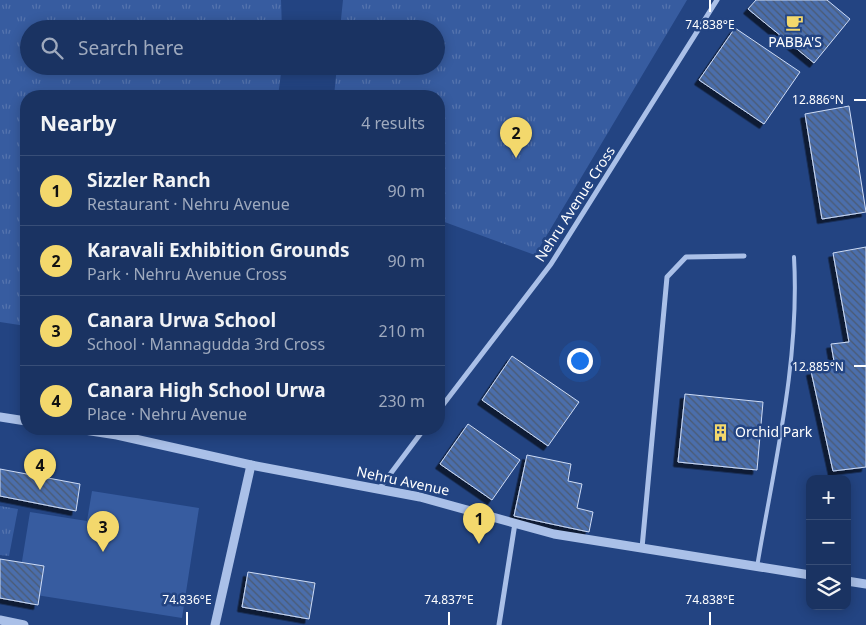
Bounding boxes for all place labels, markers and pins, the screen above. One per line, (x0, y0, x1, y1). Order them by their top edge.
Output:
cafe icon: PABBA'S (785, 12, 805, 32)
place label: PABBA'S (768, 32, 822, 51)
pin: 2 (500, 117, 532, 158)
building icon: Orchid Park (711, 422, 731, 442)
place label: Orchid Park (735, 422, 813, 441)
pin: 4 (24, 449, 56, 490)
pin: 1 (463, 503, 495, 544)
pin: 3 (87, 511, 119, 552)

